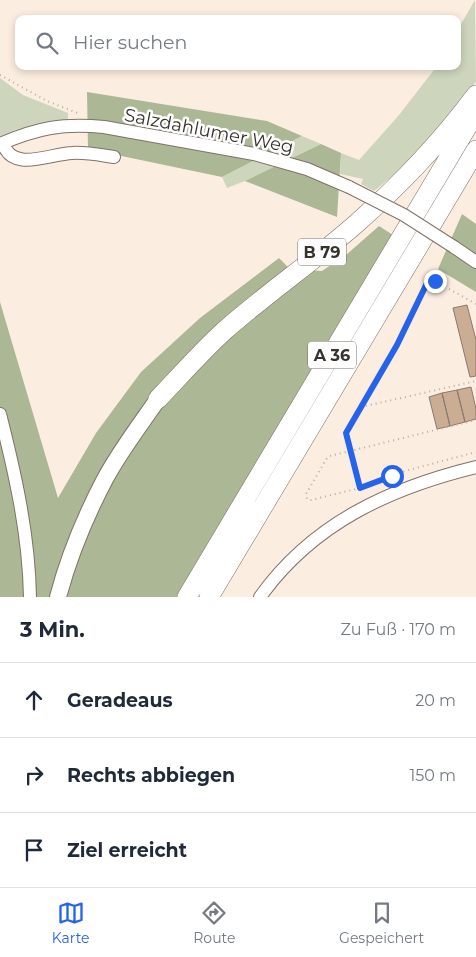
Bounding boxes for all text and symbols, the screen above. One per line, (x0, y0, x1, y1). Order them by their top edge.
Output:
search box (15, 15, 461, 70)
icon: search (33, 29, 61, 57)
text: Hier suchen (73, 31, 187, 54)
street label: Salzdahlumer Weg (123, 104, 295, 158)
road number: B 79 (298, 238, 346, 266)
route end (424, 270, 447, 293)
road number: A 36 (308, 342, 356, 368)
route start (381, 465, 404, 488)
text: 3 Min. (20, 617, 85, 642)
text: Zu Fuß · 170 m (340, 620, 456, 639)
icon: ahead (20, 686, 48, 714)
text: Geradeaus (67, 689, 173, 712)
text: 20 m (415, 691, 456, 710)
icon: right (20, 761, 48, 789)
text: Rechts abbiegen (67, 764, 235, 787)
text: 150 m (409, 766, 456, 785)
icon: arrive (20, 836, 48, 864)
text: Ziel erreicht (67, 839, 187, 862)
tab: Karte (52, 899, 90, 947)
tab: Route (193, 899, 235, 947)
tab: Gespeichert (339, 899, 424, 947)

